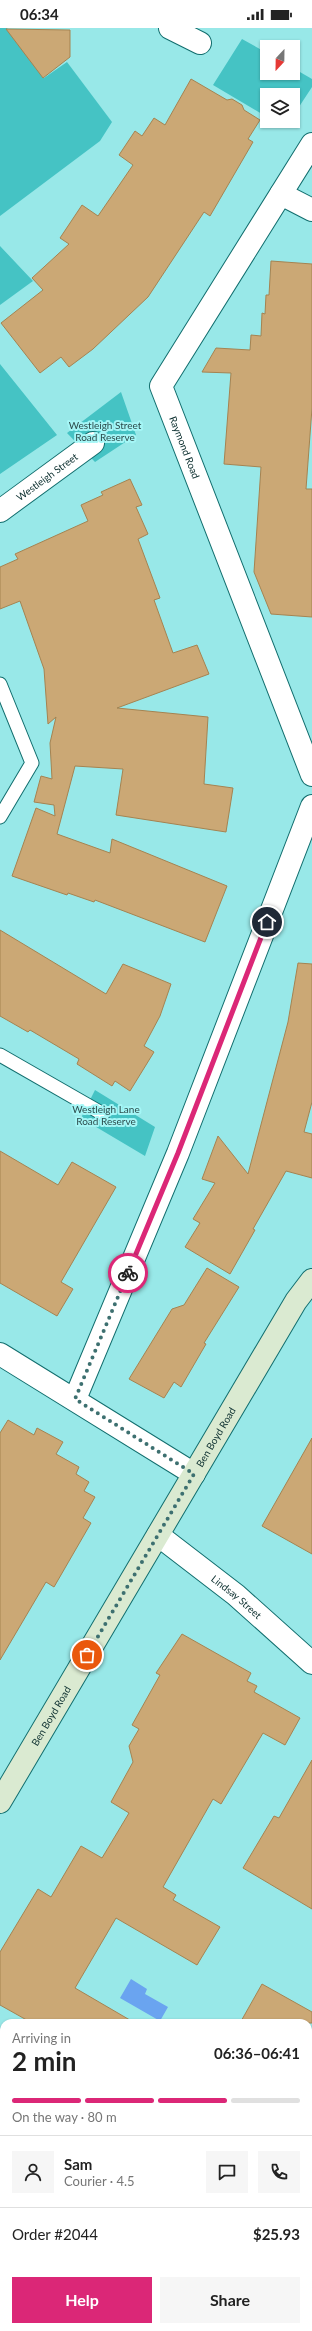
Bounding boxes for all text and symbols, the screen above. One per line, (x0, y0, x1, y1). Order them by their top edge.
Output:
text: 06:34 (20, 5, 59, 23)
north arrow (260, 40, 300, 80)
map controls (260, 40, 300, 128)
button: layers (260, 88, 300, 128)
street label: Raymond Road (167, 414, 202, 480)
park label: Westleigh Street Road Reserve (69, 419, 142, 443)
street label: Westleigh Street (14, 450, 80, 503)
pin (250, 905, 284, 939)
icon: home (256, 911, 278, 933)
park label: Westleigh Lane Road Reserve (72, 1103, 140, 1127)
courier (108, 1253, 148, 1293)
icon: bike (117, 1262, 139, 1284)
street label: Ben Boyd Road (193, 1405, 238, 1469)
street label: Lindsay Street (209, 1572, 265, 1621)
pin (70, 1638, 104, 1672)
icon: bag (76, 1644, 98, 1666)
street label: Ben Boyd Road (29, 1684, 73, 1748)
text: Arriving in (12, 2030, 71, 2046)
text: 06:36–06:41 (214, 2044, 300, 2062)
text: 2 min (12, 2045, 76, 2077)
text: On the way · 80 m (12, 2109, 117, 2125)
button: person (12, 2151, 54, 2193)
button: chat (206, 2151, 248, 2193)
button: phone (258, 2151, 300, 2193)
text: Sam (64, 2155, 92, 2173)
text: Courier · 4.5 (64, 2173, 135, 2189)
text: Order #2044 (12, 2225, 98, 2243)
text: $25.93 (253, 2225, 300, 2243)
button: Help (12, 2277, 152, 2323)
button: Share (160, 2277, 300, 2323)

